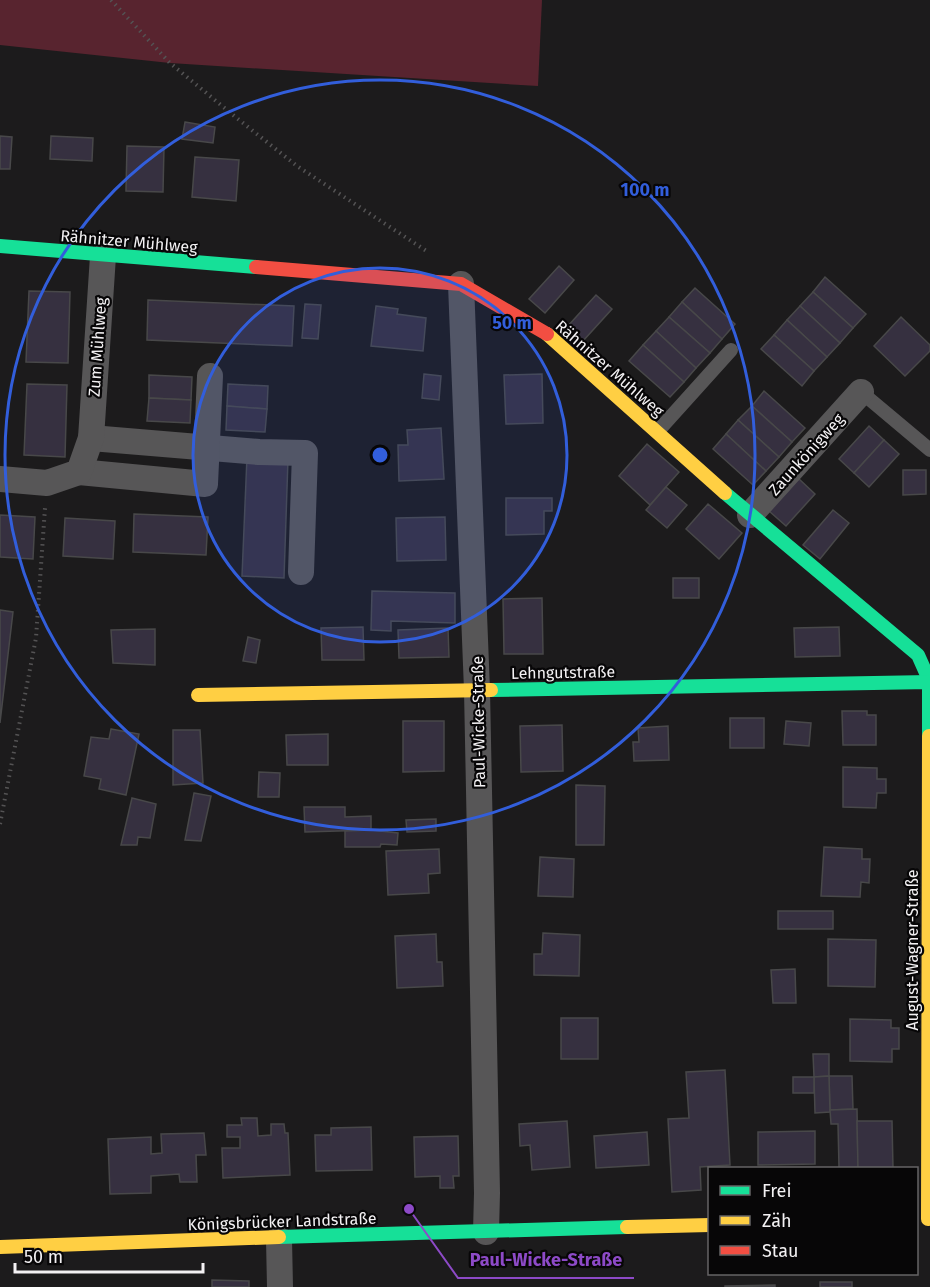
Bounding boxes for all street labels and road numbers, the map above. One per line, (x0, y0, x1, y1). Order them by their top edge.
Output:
street label: Rähnitzer Mühlweg (60, 226, 199, 257)
street label: Zum Mühlweg (85, 296, 110, 397)
street label: Rähnitzer Mühlweg (552, 316, 668, 421)
street label: Zaunkönigweg (765, 409, 849, 499)
street label: Paul-Wicke-Straße (468, 656, 489, 788)
street label: Lehngutstraße (511, 662, 615, 683)
street label: August-Wagner-Straße (903, 869, 922, 1031)
street label: Königsbrücker Landstraße (187, 1209, 377, 1234)

